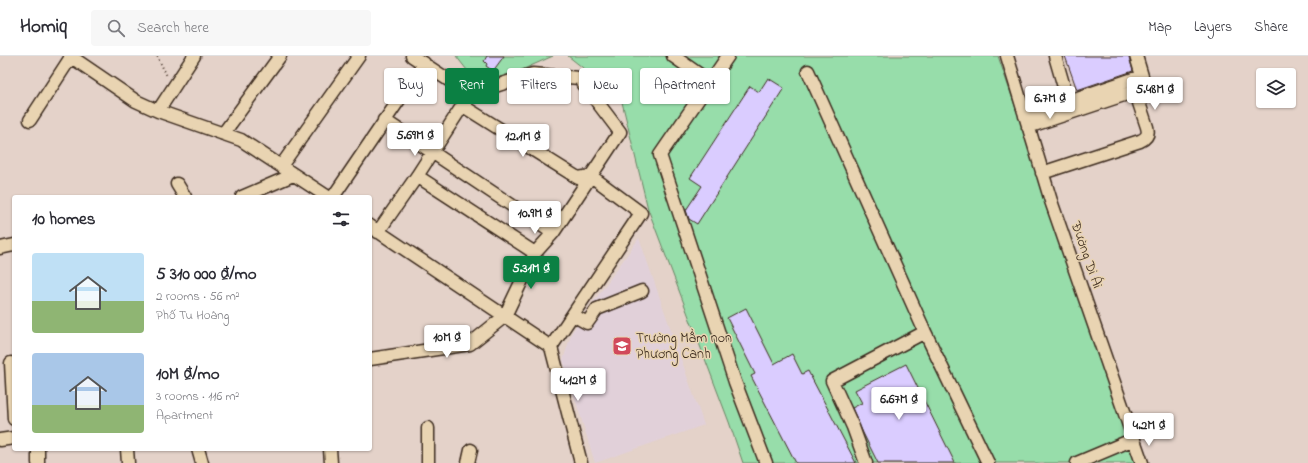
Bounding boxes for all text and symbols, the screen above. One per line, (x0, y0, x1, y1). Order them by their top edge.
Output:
search box (91, 10, 371, 46)
text: Homiq (20, 14, 67, 41)
icon: search (105, 17, 127, 39)
text: Search here (137, 17, 209, 39)
text: Map (1148, 17, 1172, 38)
text: Layers (1194, 17, 1232, 38)
text: Share (1254, 17, 1288, 38)
chip: Buy (384, 68, 437, 104)
chip: Rent (445, 68, 499, 104)
chip: Filters (507, 68, 571, 104)
chip: New (579, 68, 632, 104)
chip: Apartment (640, 68, 730, 104)
map controls (1256, 68, 1296, 108)
button: layers (1256, 68, 1296, 108)
pin: 5.48M ₫ (1118, 77, 1192, 111)
text: 5.48M ₫ (1136, 80, 1174, 99)
pin: 6.7M ₫ (1017, 86, 1083, 120)
text: 6.7M ₫ (1034, 89, 1066, 108)
pin: 5.69M ₫ (378, 123, 452, 157)
pin: 12.1M ₫ (486, 124, 560, 158)
text: 5.69M ₫ (396, 126, 434, 145)
text: 12.1M ₫ (505, 127, 541, 146)
pin: 10.9M ₫ (498, 201, 572, 235)
text: 10.9M ₫ (518, 204, 552, 223)
text: 10 homes (32, 207, 95, 232)
icon: filters (330, 208, 352, 230)
street label: Đường Di Ái (1063, 217, 1108, 292)
pin: 5.31M ₫ (494, 256, 568, 290)
text: 5.31M ₫ (512, 259, 550, 278)
text: 5 310 000 ₫/mo (156, 262, 257, 287)
icon: home (64, 269, 112, 317)
text: 2 rooms · 56 m² (156, 287, 240, 306)
text: Phố Tu Hoàng (156, 306, 229, 325)
pin: 10M ₫ (419, 325, 475, 359)
text: 10M ₫ (433, 328, 461, 347)
place label: Trường Mầm non Phương Canh (636, 328, 732, 366)
school or university icon: Trường Mầm non Phương Canh (611, 335, 633, 357)
text: 10M ₫/mo (156, 362, 220, 387)
pin: 4.12M ₫ (541, 368, 615, 402)
icon: home (64, 369, 112, 417)
text: 4.12M ₫ (560, 371, 596, 390)
text: 3 rooms · 116 m² (156, 387, 239, 406)
pin: 6.67M ₫ (862, 387, 936, 421)
text: 6.67M ₫ (880, 390, 918, 409)
text: Apartment (156, 406, 213, 425)
pin: 4.2M ₫ (1116, 413, 1182, 447)
text: 4.2M ₫ (1133, 416, 1165, 435)

